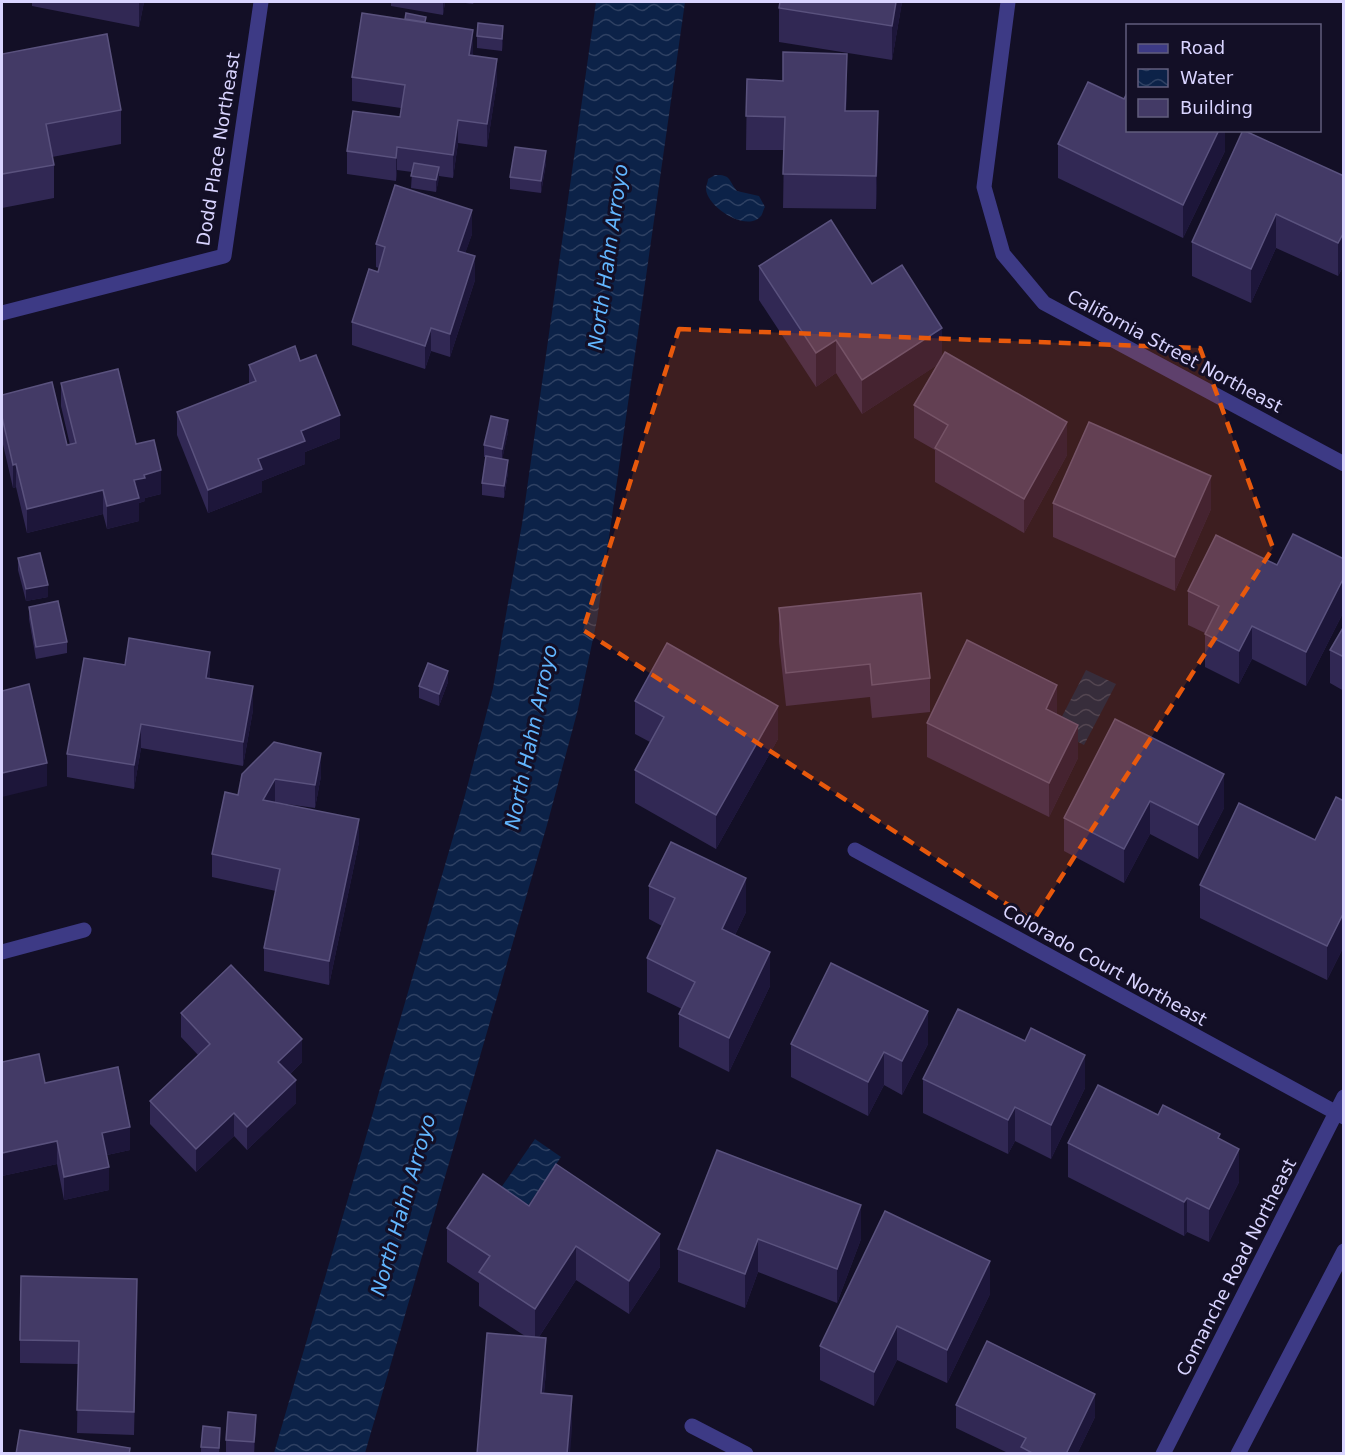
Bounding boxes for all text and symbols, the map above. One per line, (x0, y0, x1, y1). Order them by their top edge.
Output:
legend (1126, 24, 1321, 132)
text: Road (1180, 37, 1225, 58)
street label: Dodd Place Northeast (192, 51, 244, 247)
text: Water (1180, 67, 1234, 88)
text: Building (1180, 97, 1253, 118)
water label: North Hahn Arroyo (583, 162, 633, 352)
street label: California Street Northeast (1064, 285, 1286, 417)
water label: North Hahn Arroyo (500, 643, 562, 831)
street label: Colorado Court Northeast (999, 900, 1211, 1030)
water label: North Hahn Arroyo (366, 1111, 440, 1299)
street label: Comanche Road Northeast (1172, 1155, 1300, 1379)

